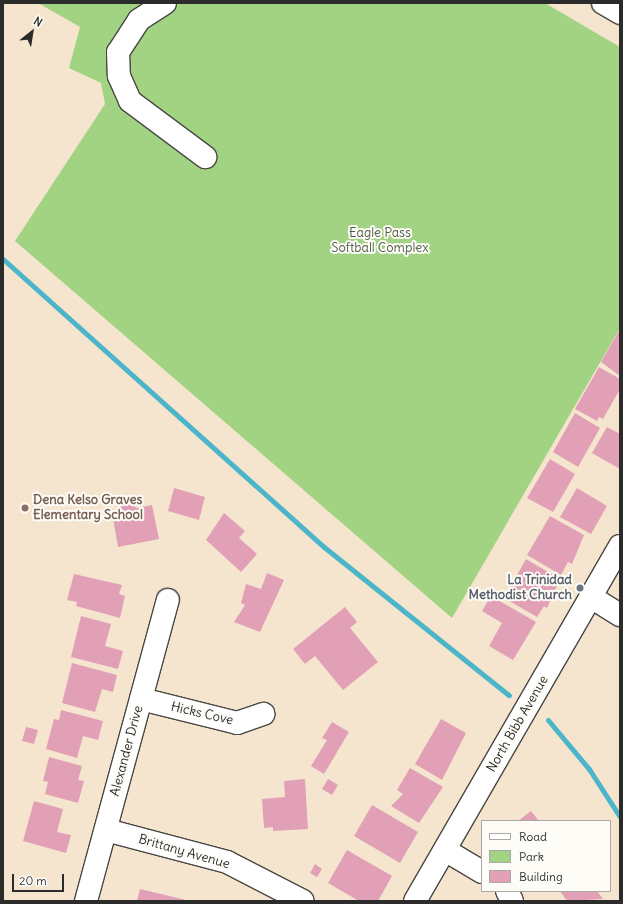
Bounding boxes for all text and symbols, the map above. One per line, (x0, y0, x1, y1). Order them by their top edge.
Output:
north arrow (12, 12, 52, 52)
text: N (31, 14, 45, 30)
park label: Eagle Pass Softball Complex (331, 226, 429, 257)
place label: Dena Kelso Graves Elementary School (33, 493, 143, 524)
marker: Dena Kelso Graves Elementary School (20, 503, 30, 513)
place label: La Trinidad Methodist Church (469, 573, 572, 604)
marker: La Trinidad Methodist Church (575, 583, 585, 593)
street label: North Bibb Avenue (484, 673, 552, 775)
street label: Hicks Cove (169, 699, 235, 729)
street label: Alexander Drive (107, 704, 147, 798)
legend (481, 820, 611, 892)
text: Road (519, 829, 547, 844)
street label: Brittany Avenue (136, 831, 232, 873)
text: Park (519, 849, 544, 864)
scale bar (14, 866, 66, 892)
text: Building (519, 869, 563, 884)
text: 20 m (19, 873, 47, 888)

